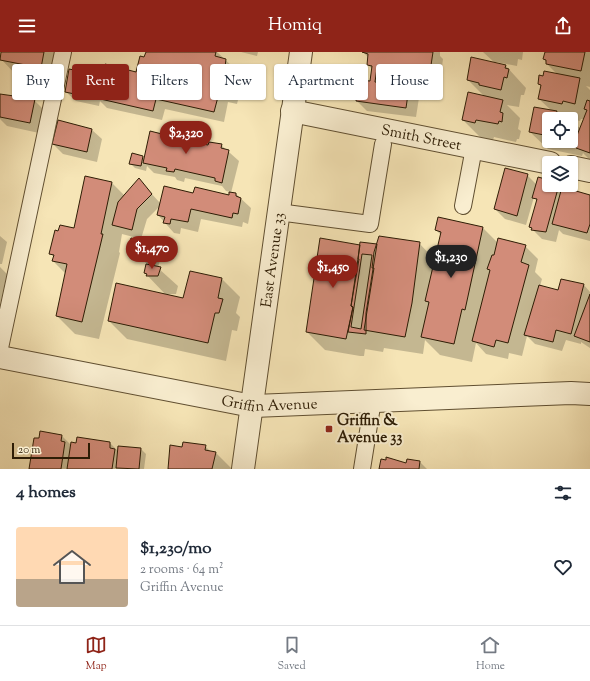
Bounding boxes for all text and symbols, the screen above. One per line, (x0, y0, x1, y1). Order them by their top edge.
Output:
text: Homiq (268, 13, 322, 39)
icon: menu (16, 15, 38, 37)
icon: share (552, 15, 574, 37)
chip: Buy (12, 64, 64, 100)
chip: Rent (72, 64, 129, 100)
chip: Filters (137, 64, 202, 100)
chip: New (210, 64, 266, 100)
chip: Apartment (274, 64, 368, 100)
chip: House (376, 64, 443, 100)
map controls (542, 112, 578, 192)
button: locate (542, 112, 578, 148)
street label: Smith Street (379, 120, 463, 157)
pin: $2,320 (153, 121, 219, 155)
text: $2,320 (169, 125, 203, 143)
button: layers (542, 156, 578, 192)
street label: East Avenue 33 (257, 211, 291, 309)
pin: $1,470 (119, 236, 185, 270)
text: $1,470 (135, 240, 169, 258)
pin: $1,230 (418, 245, 484, 279)
text: $1,230 (435, 249, 467, 267)
pin: $1,450 (300, 255, 366, 289)
text: $1,450 (317, 259, 349, 277)
street label: Griffin Avenue (219, 391, 318, 418)
place label: Griffin & Avenue 33 (337, 411, 402, 449)
marker: Griffin & Avenue 33 (324, 424, 334, 434)
scale bar (12, 441, 90, 460)
text: 20 m (18, 442, 40, 458)
text: 4 homes (16, 481, 76, 505)
icon: filters (552, 482, 574, 504)
text: $1,230/mo (140, 537, 212, 561)
icon: home (48, 543, 96, 591)
icon: heart (552, 556, 574, 578)
text: 2 rooms · 64 m² (140, 561, 223, 579)
text: Griffin Avenue (140, 579, 224, 597)
tab: Map (85, 634, 107, 674)
tab: Saved (277, 634, 306, 674)
tab: Home (476, 634, 505, 674)

